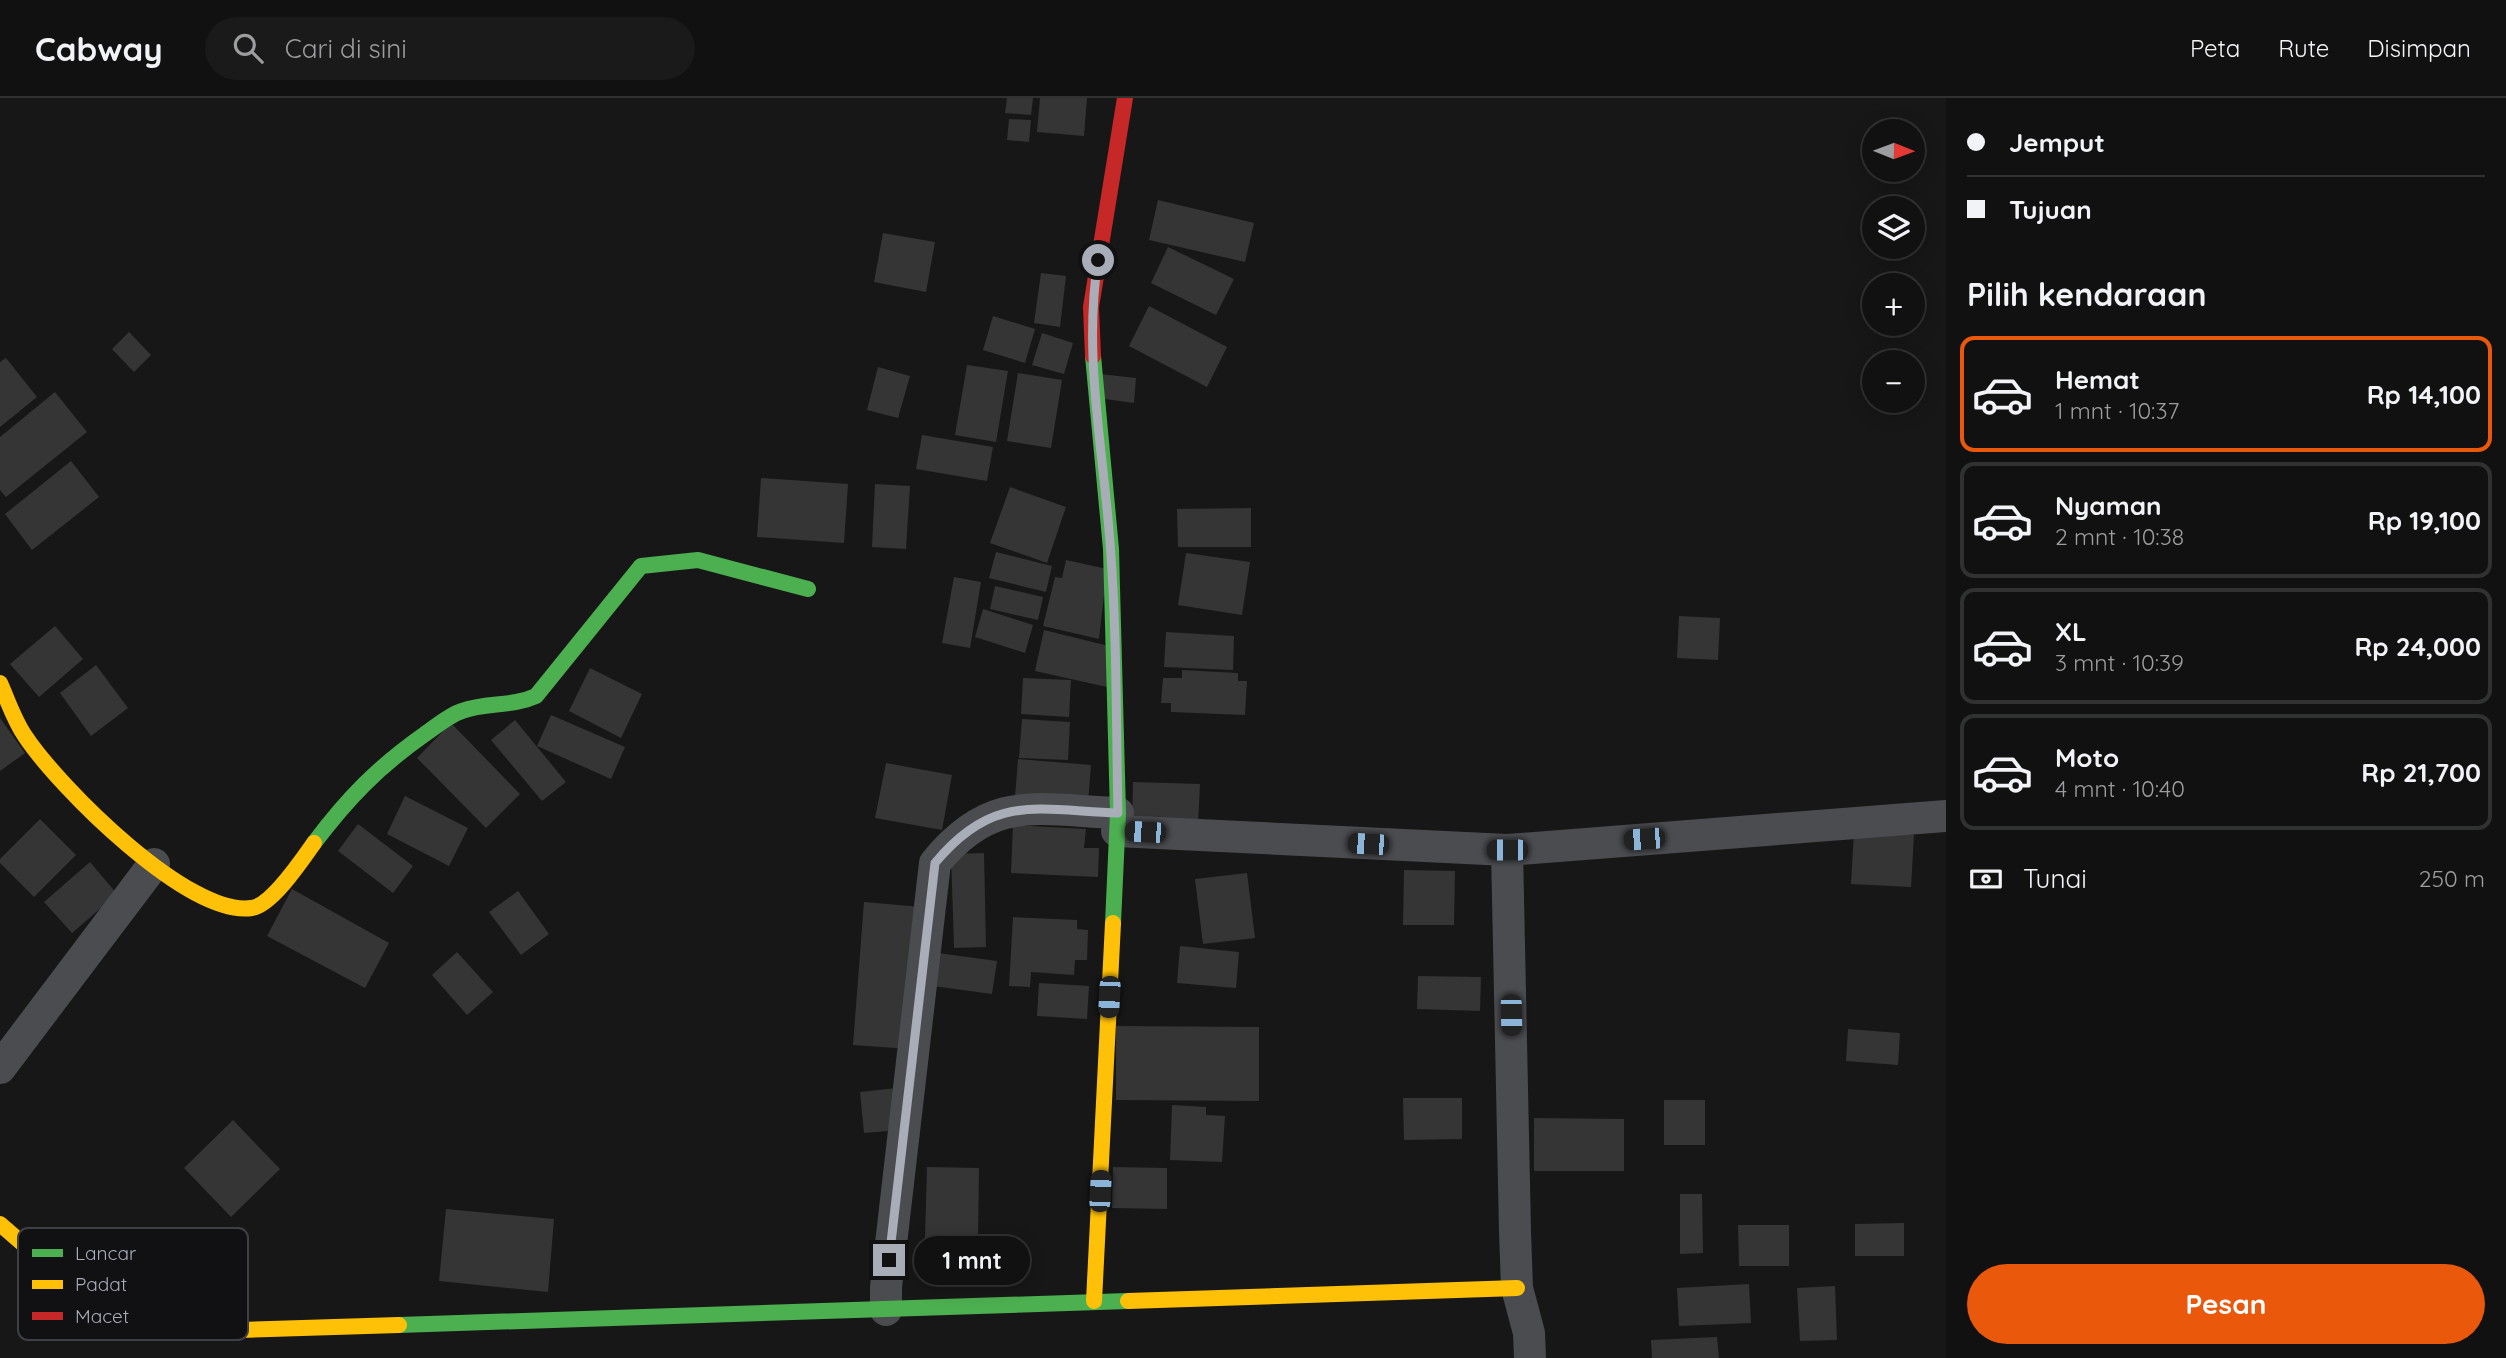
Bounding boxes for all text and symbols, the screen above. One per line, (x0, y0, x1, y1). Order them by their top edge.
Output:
search box (205, 17, 695, 80)
text: Cabway (35, 28, 163, 69)
icon: search (229, 29, 267, 67)
text: Cari di sini (285, 32, 407, 65)
text: Peta (2190, 33, 2240, 63)
text: Rute (2278, 33, 2329, 63)
text: Disimpan (2367, 33, 2471, 63)
north arrow (1862, 119, 1925, 182)
map controls (1862, 119, 1925, 413)
text: Jemput (2009, 126, 2105, 159)
text: Tujuan (2009, 193, 2092, 226)
button: layers (1862, 196, 1925, 259)
route start (1082, 244, 1114, 276)
button: + (1862, 273, 1925, 336)
text: Pilih kendaraan (1967, 274, 2207, 314)
button: − (1862, 350, 1925, 413)
icon: car (1971, 363, 2034, 426)
text: Hemat (2055, 363, 2140, 396)
text: Rp 14,100 (2367, 378, 2481, 411)
text: 1 mnt · 10:37 (2055, 396, 2179, 425)
icon: car (1971, 489, 2034, 552)
text: Nyaman (2055, 489, 2162, 522)
text: Rp 19,100 (2368, 504, 2481, 537)
text: 2 mnt · 10:38 (2055, 522, 2184, 551)
icon: car (1971, 615, 2034, 678)
text: XL (2055, 615, 2087, 648)
text: Rp 24,000 (2354, 630, 2481, 663)
text: 3 mnt · 10:39 (2055, 648, 2184, 677)
icon: car (1971, 741, 2034, 804)
text: Moto (2055, 741, 2119, 774)
text: Rp 21,700 (2361, 756, 2481, 789)
text: 4 mnt · 10:40 (2055, 774, 2185, 803)
car (1124, 820, 1167, 844)
car (1623, 827, 1666, 851)
car (1347, 832, 1390, 856)
car (1487, 840, 1529, 861)
icon: cash (1967, 860, 2005, 898)
text: Tunai (2023, 862, 2087, 895)
text: 250 m (2419, 864, 2485, 893)
car (1098, 975, 1121, 1019)
car (1501, 994, 1522, 1036)
car (1089, 1169, 1112, 1213)
legend (18, 1228, 248, 1340)
callout: 1 mnt (914, 1236, 1029, 1284)
text: Lancar (75, 1241, 137, 1265)
route end (873, 1244, 905, 1276)
text: 1 mnt (942, 1246, 1002, 1275)
button: Pesan (1967, 1264, 2485, 1344)
text: Padat (75, 1272, 127, 1296)
text: Macet (75, 1304, 129, 1328)

